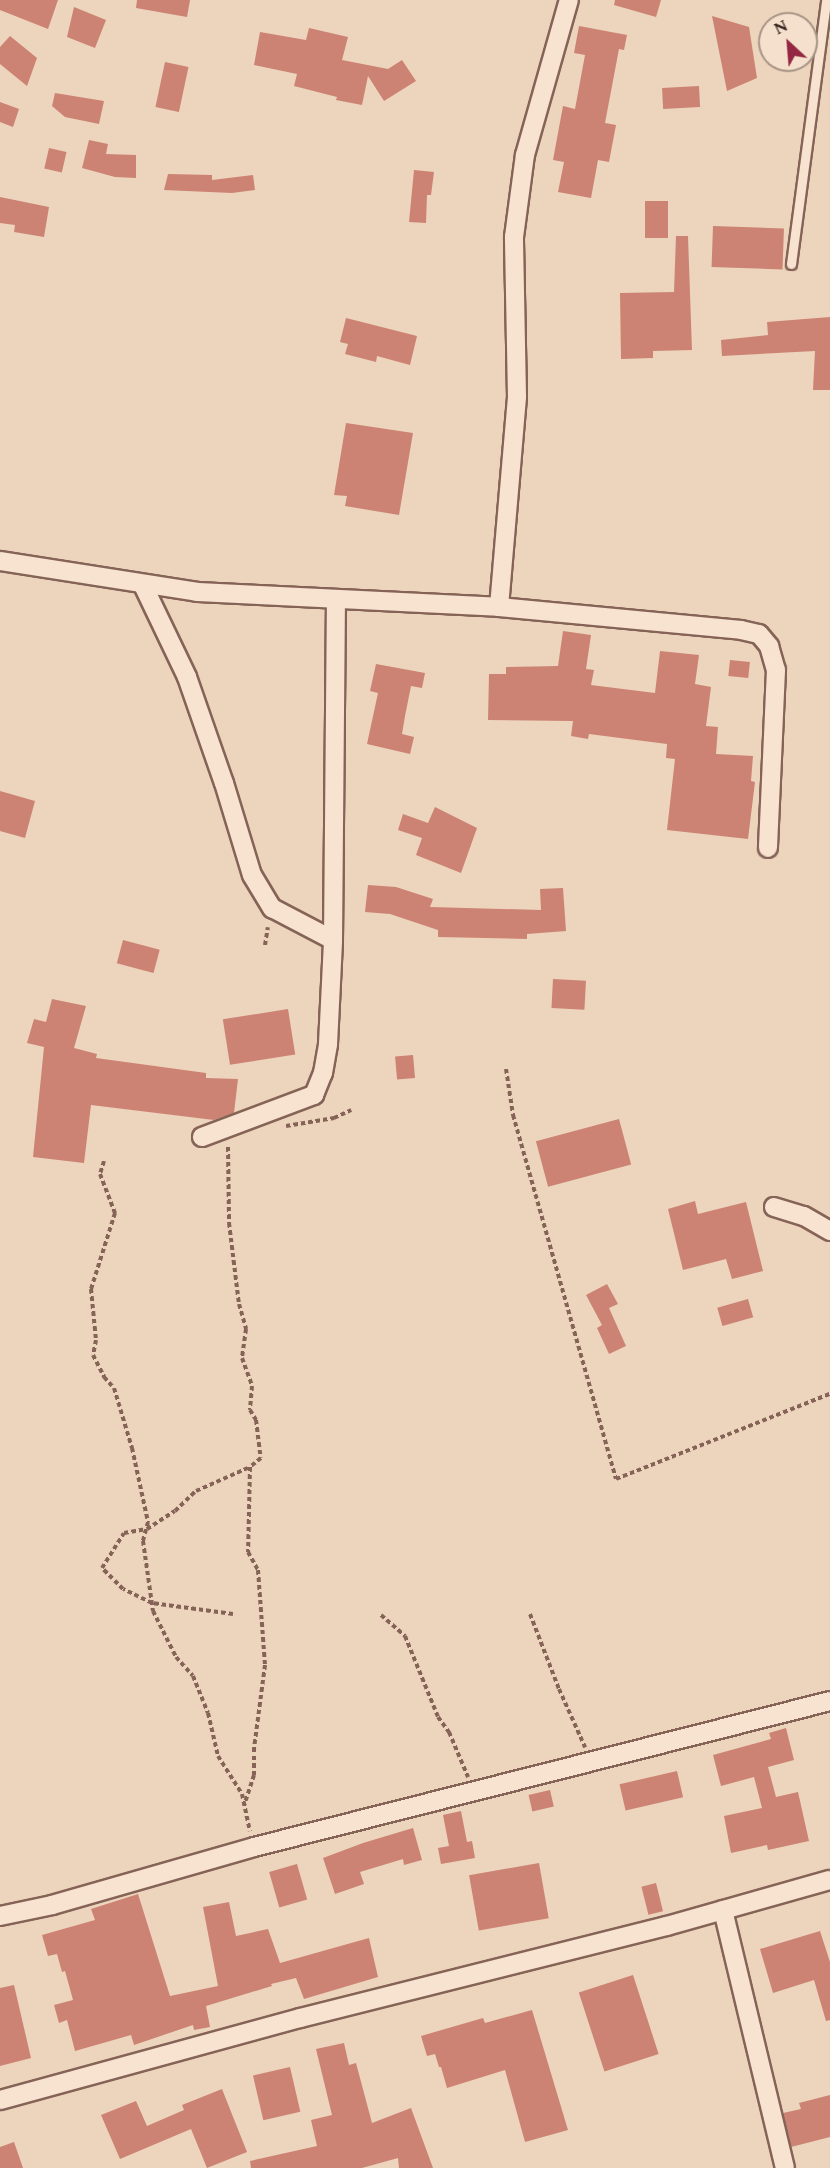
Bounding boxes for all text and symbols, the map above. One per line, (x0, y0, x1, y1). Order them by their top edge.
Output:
north arrow (758, 12, 818, 72)
text: N (770, 14, 792, 41)

